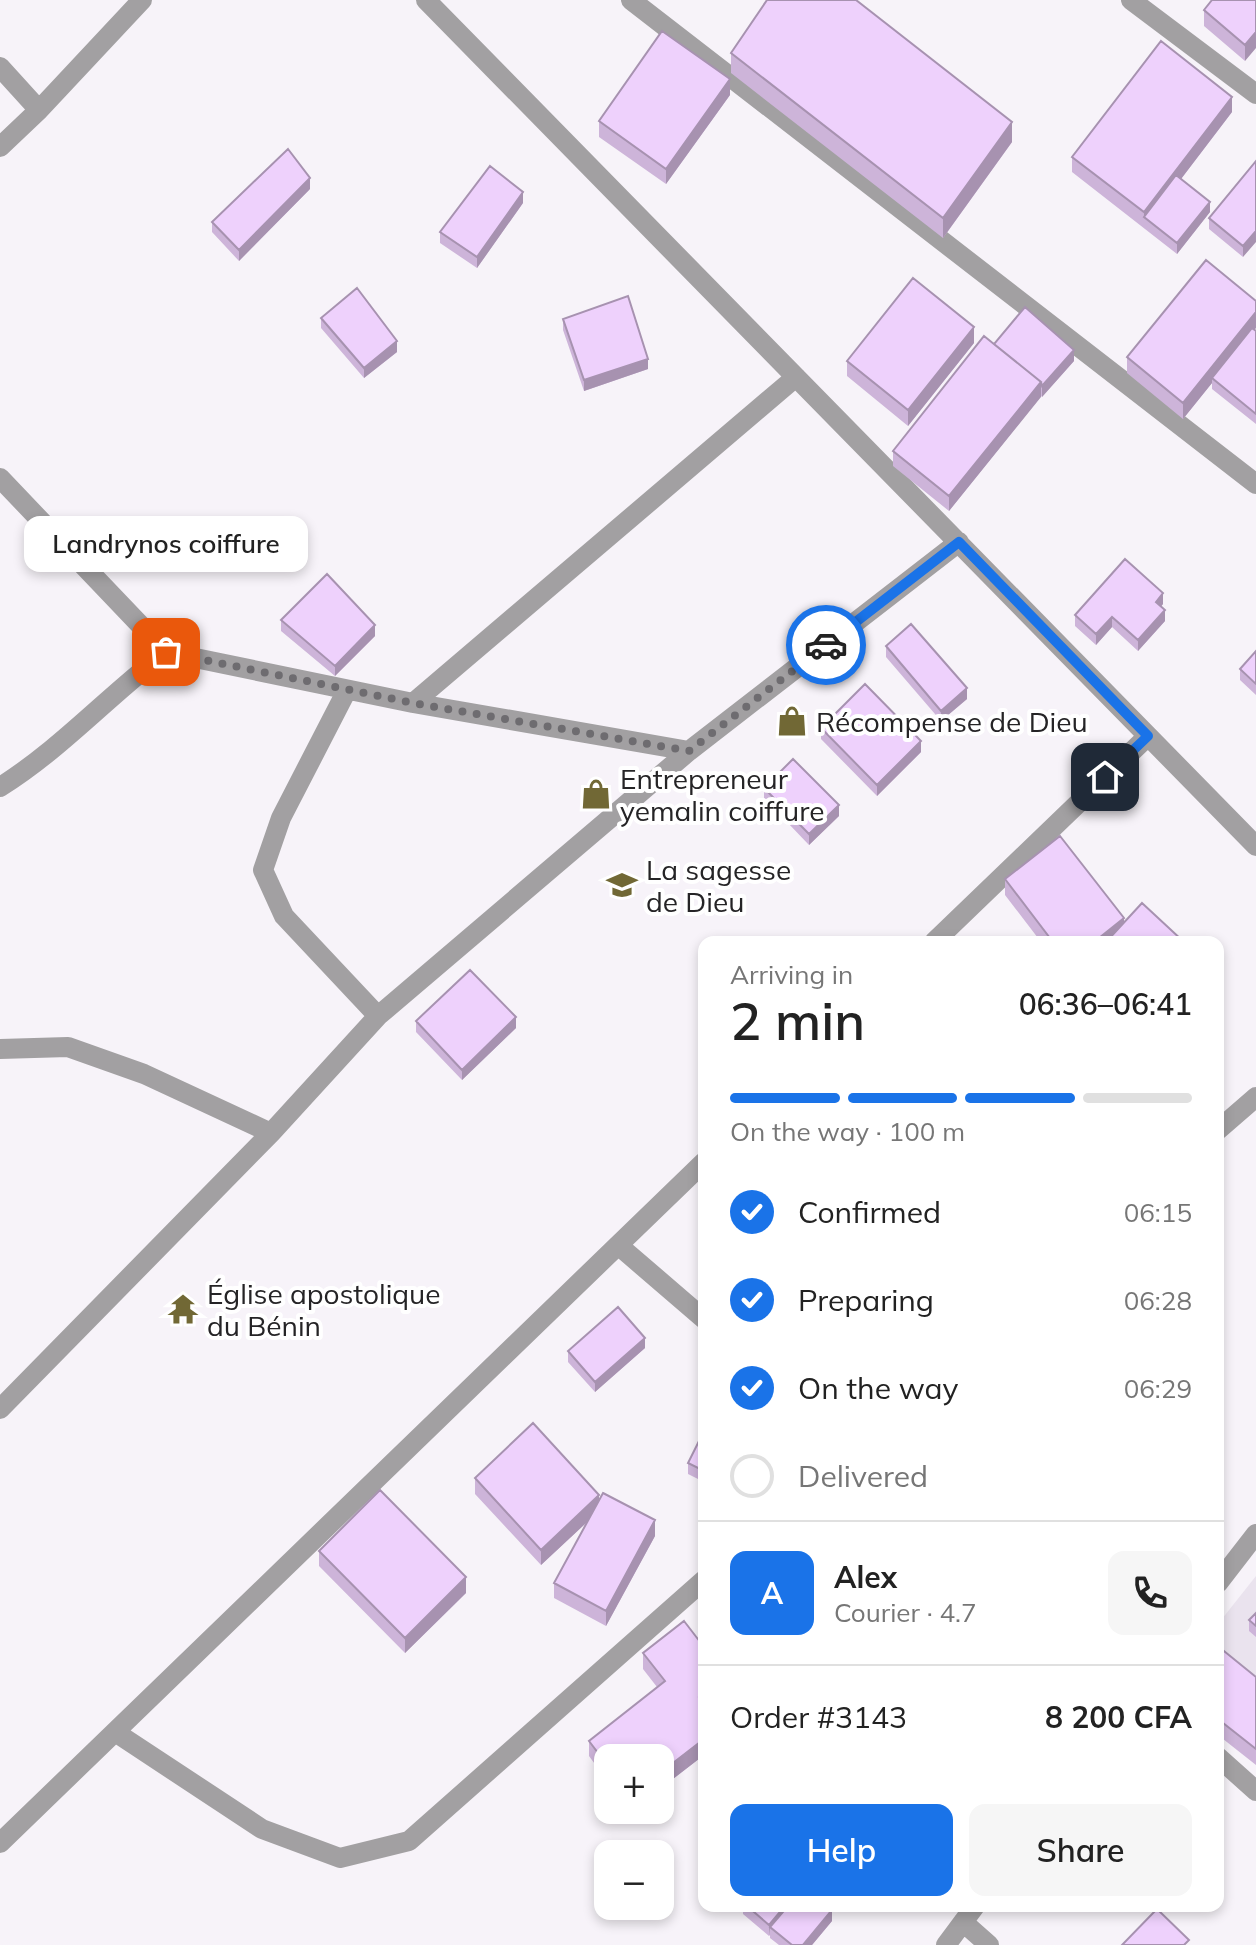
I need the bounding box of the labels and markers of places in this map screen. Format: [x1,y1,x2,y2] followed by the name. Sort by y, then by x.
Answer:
[24,516,308,572] callout: Landrynos coiffure
[132,618,200,686] pin
[775,704,809,738] shop icon: Récompense de Dieu
[816,704,1088,739] place label: Récompense de Dieu
[1071,743,1139,811] pin
[620,761,824,828] place label: Entrepreneur yemalin coiffure
[579,777,613,811] shop icon: Entrepreneur yemalin coiffure
[646,852,791,919] place label: La sagesse de Dieu
[605,868,639,902] school or university icon: La sagesse de Dieu
[207,1276,441,1343] place label: Église apostolique du Bénin
[166,1292,200,1326] temple icon: Église apostolique du Bénin

